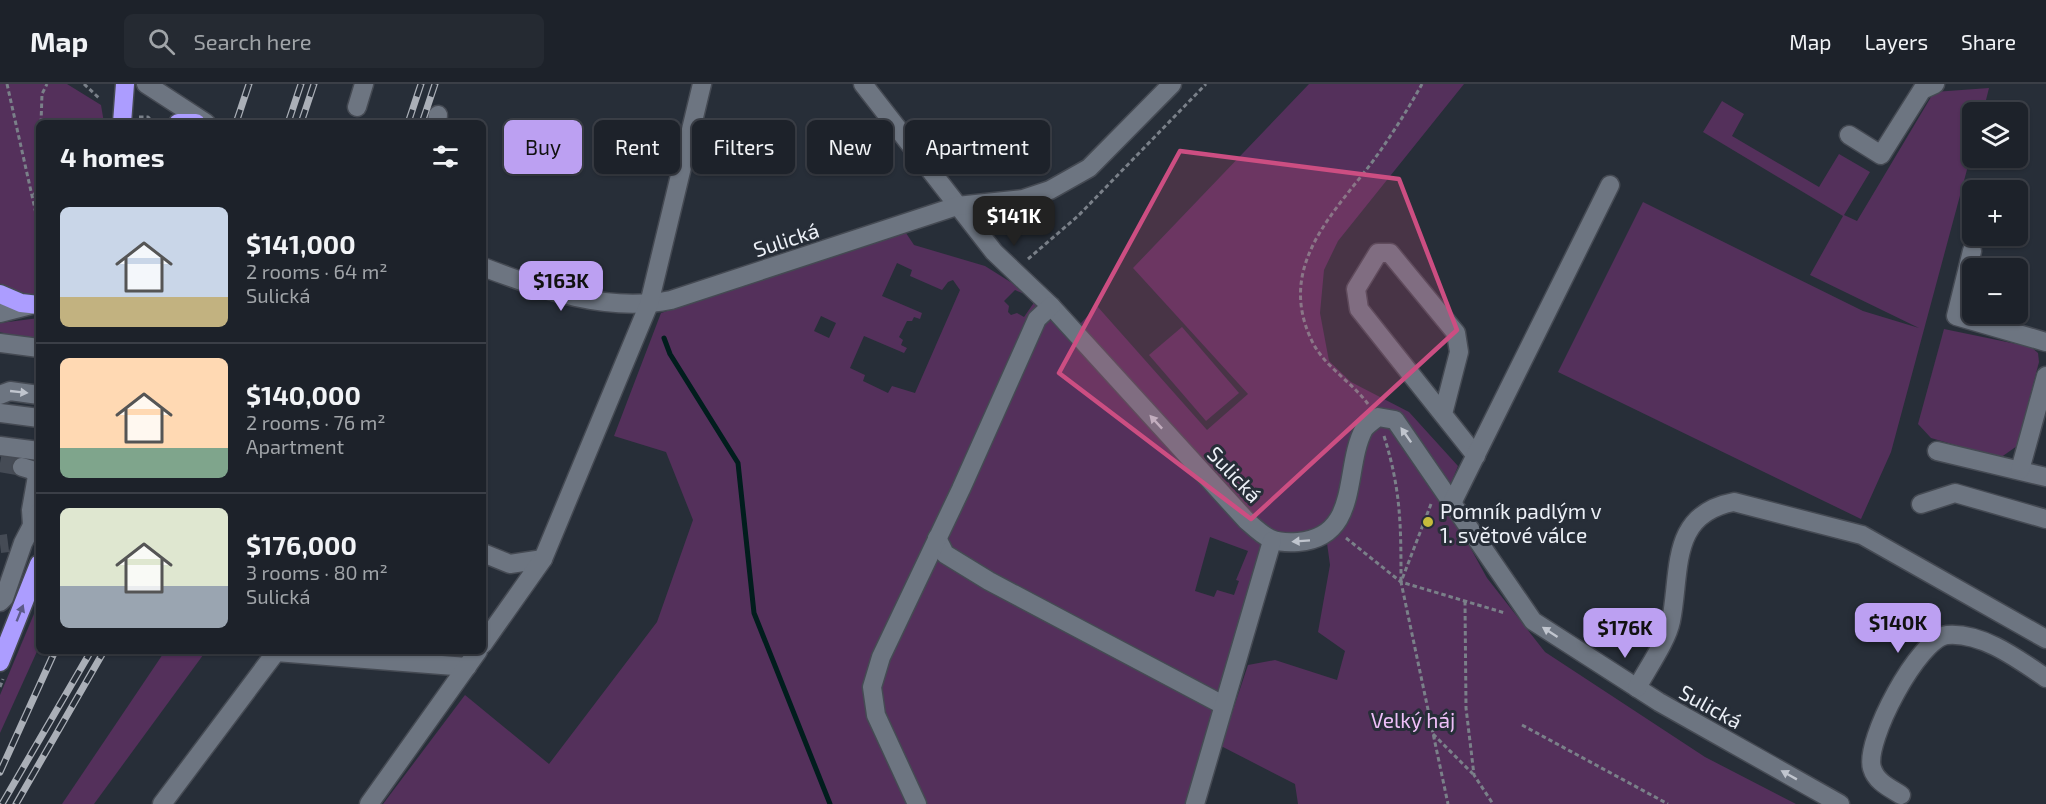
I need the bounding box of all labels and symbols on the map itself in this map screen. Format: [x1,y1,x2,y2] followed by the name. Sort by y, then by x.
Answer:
[972,196,1056,247] pin: $141K
[750,217,822,261] street label: Sulická
[519,261,603,312] pin: $163K
[10,388,29,397] one-way arrow
[1150,415,1163,430] one-way arrow
[1400,428,1412,444] one-way arrow
[1203,441,1267,507] street label: Sulická
[1440,498,1602,547] place label: Pomník padlým v 1. světové válce
[1421,515,1435,529] marker: Pomník padlým v 1. světové válce
[1291,537,1310,546] one-way arrow
[1856,603,1940,654] pin: $140K
[15,604,25,622] one-way arrow
[1583,608,1667,659] pin: $176K
[1542,626,1558,638] one-way arrow
[1675,679,1747,733] street label: Sulická
[1371,707,1455,733] park label: Velký háj
[1781,770,1797,781] one-way arrow

